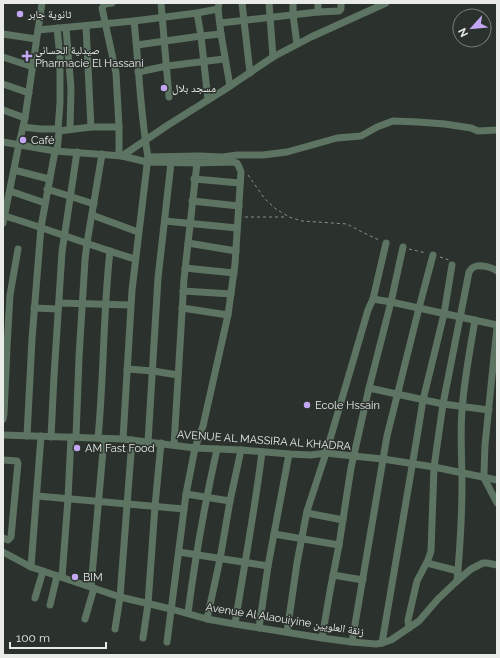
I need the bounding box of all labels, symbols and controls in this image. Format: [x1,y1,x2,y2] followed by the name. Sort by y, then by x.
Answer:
[27,8,72,21] place label: ثانوية جابر
[452,8,492,48] north arrow
[15,9,25,19] marker: ثانوية جابر
[456,26,471,39] text: N
[35,44,144,70] place label: صيدلية الحساني Pharmacie El Hassani
[22,51,32,61] marker: صيدلية الحساني Pharmacie El Hassani
[172,82,216,95] place label: مسجد بلال
[159,83,169,93] marker: مسجد بلال
[31,134,55,147] place label: Café
[18,135,28,145] marker: Café
[315,399,380,412] place label: Ecole Hssain
[302,400,312,410] marker: Ecole Hssain
[177,428,352,453] street label: AVENUE AL MASSIRA AL KHADRA
[85,442,155,455] place label: AM Fast Food
[72,443,82,453] marker: AM Fast Food
[83,571,103,584] place label: BIM
[70,572,80,582] marker: BIM
[205,601,365,638] street label: Avenue Al Alaouiyine زنقة العلويين
[10,624,106,650] scale bar
[16,631,50,645] text: 100 m

